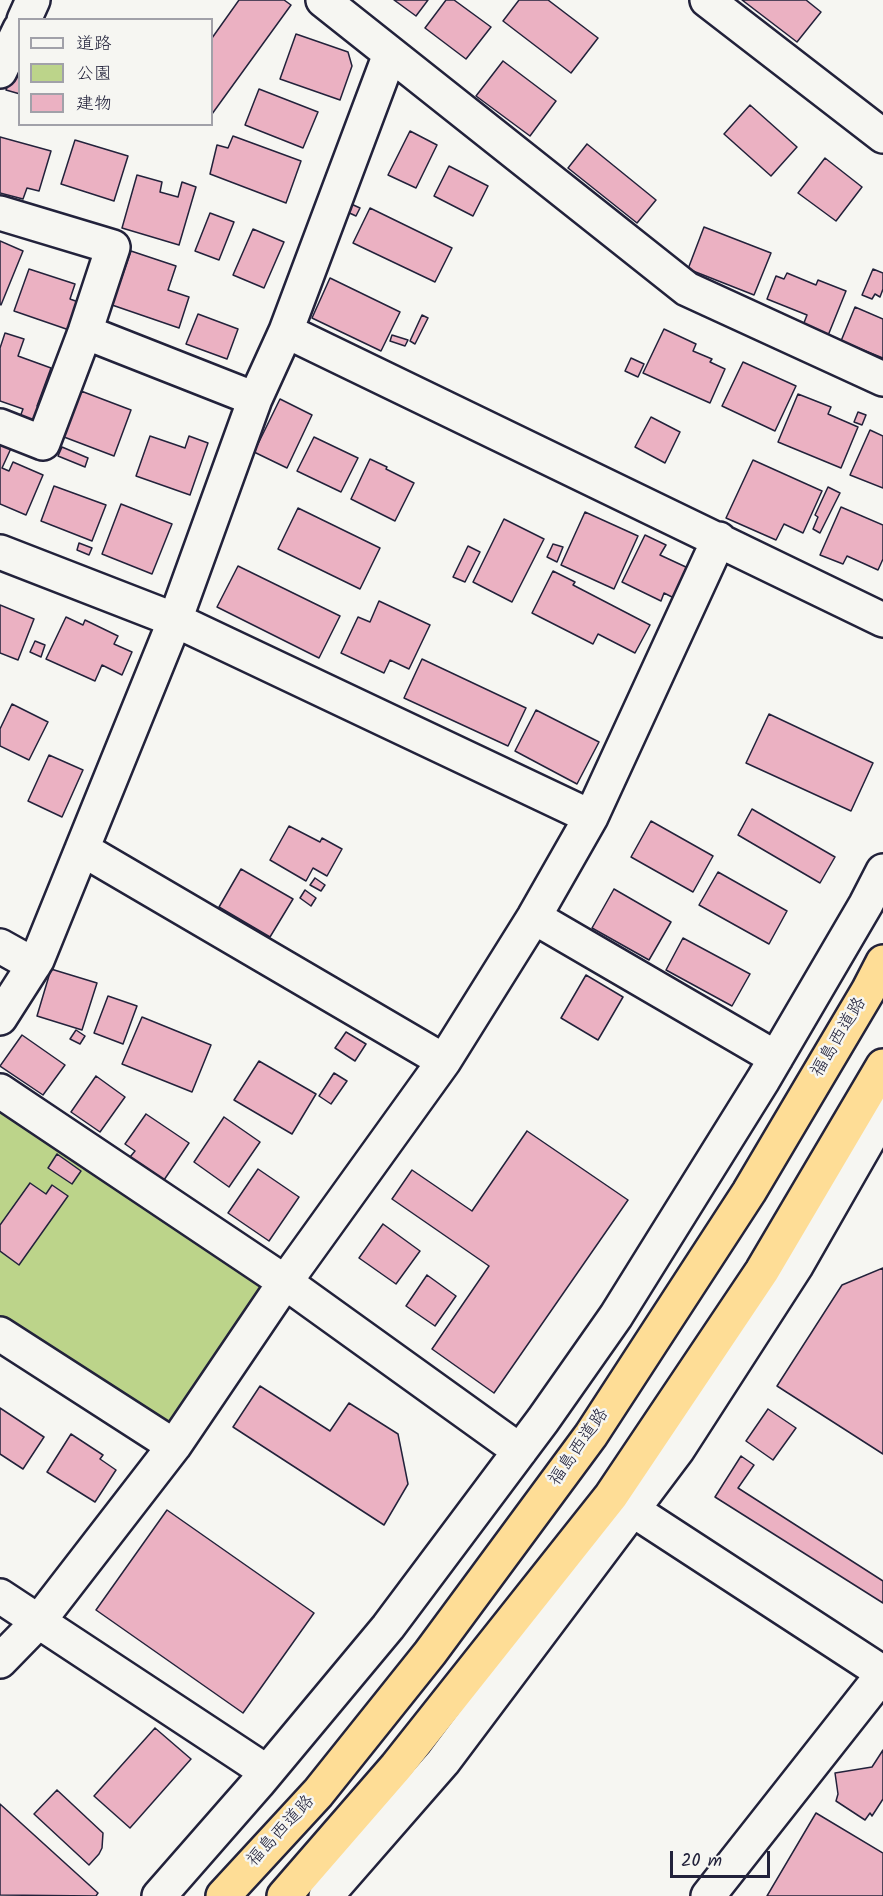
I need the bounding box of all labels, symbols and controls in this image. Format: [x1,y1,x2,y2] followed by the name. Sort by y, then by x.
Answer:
[18,18,213,126] legend
[76,30,112,59] text: 道路
[76,60,112,89] text: 公園
[76,90,112,119] text: 建物
[808,994,872,1082] street label: 福島西道路
[545,1405,615,1491] street label: 福島西道路
[243,1792,321,1872] street label: 福島西道路
[673,1839,774,1877] scale bar
[681,1847,722,1876] text: 20 m

